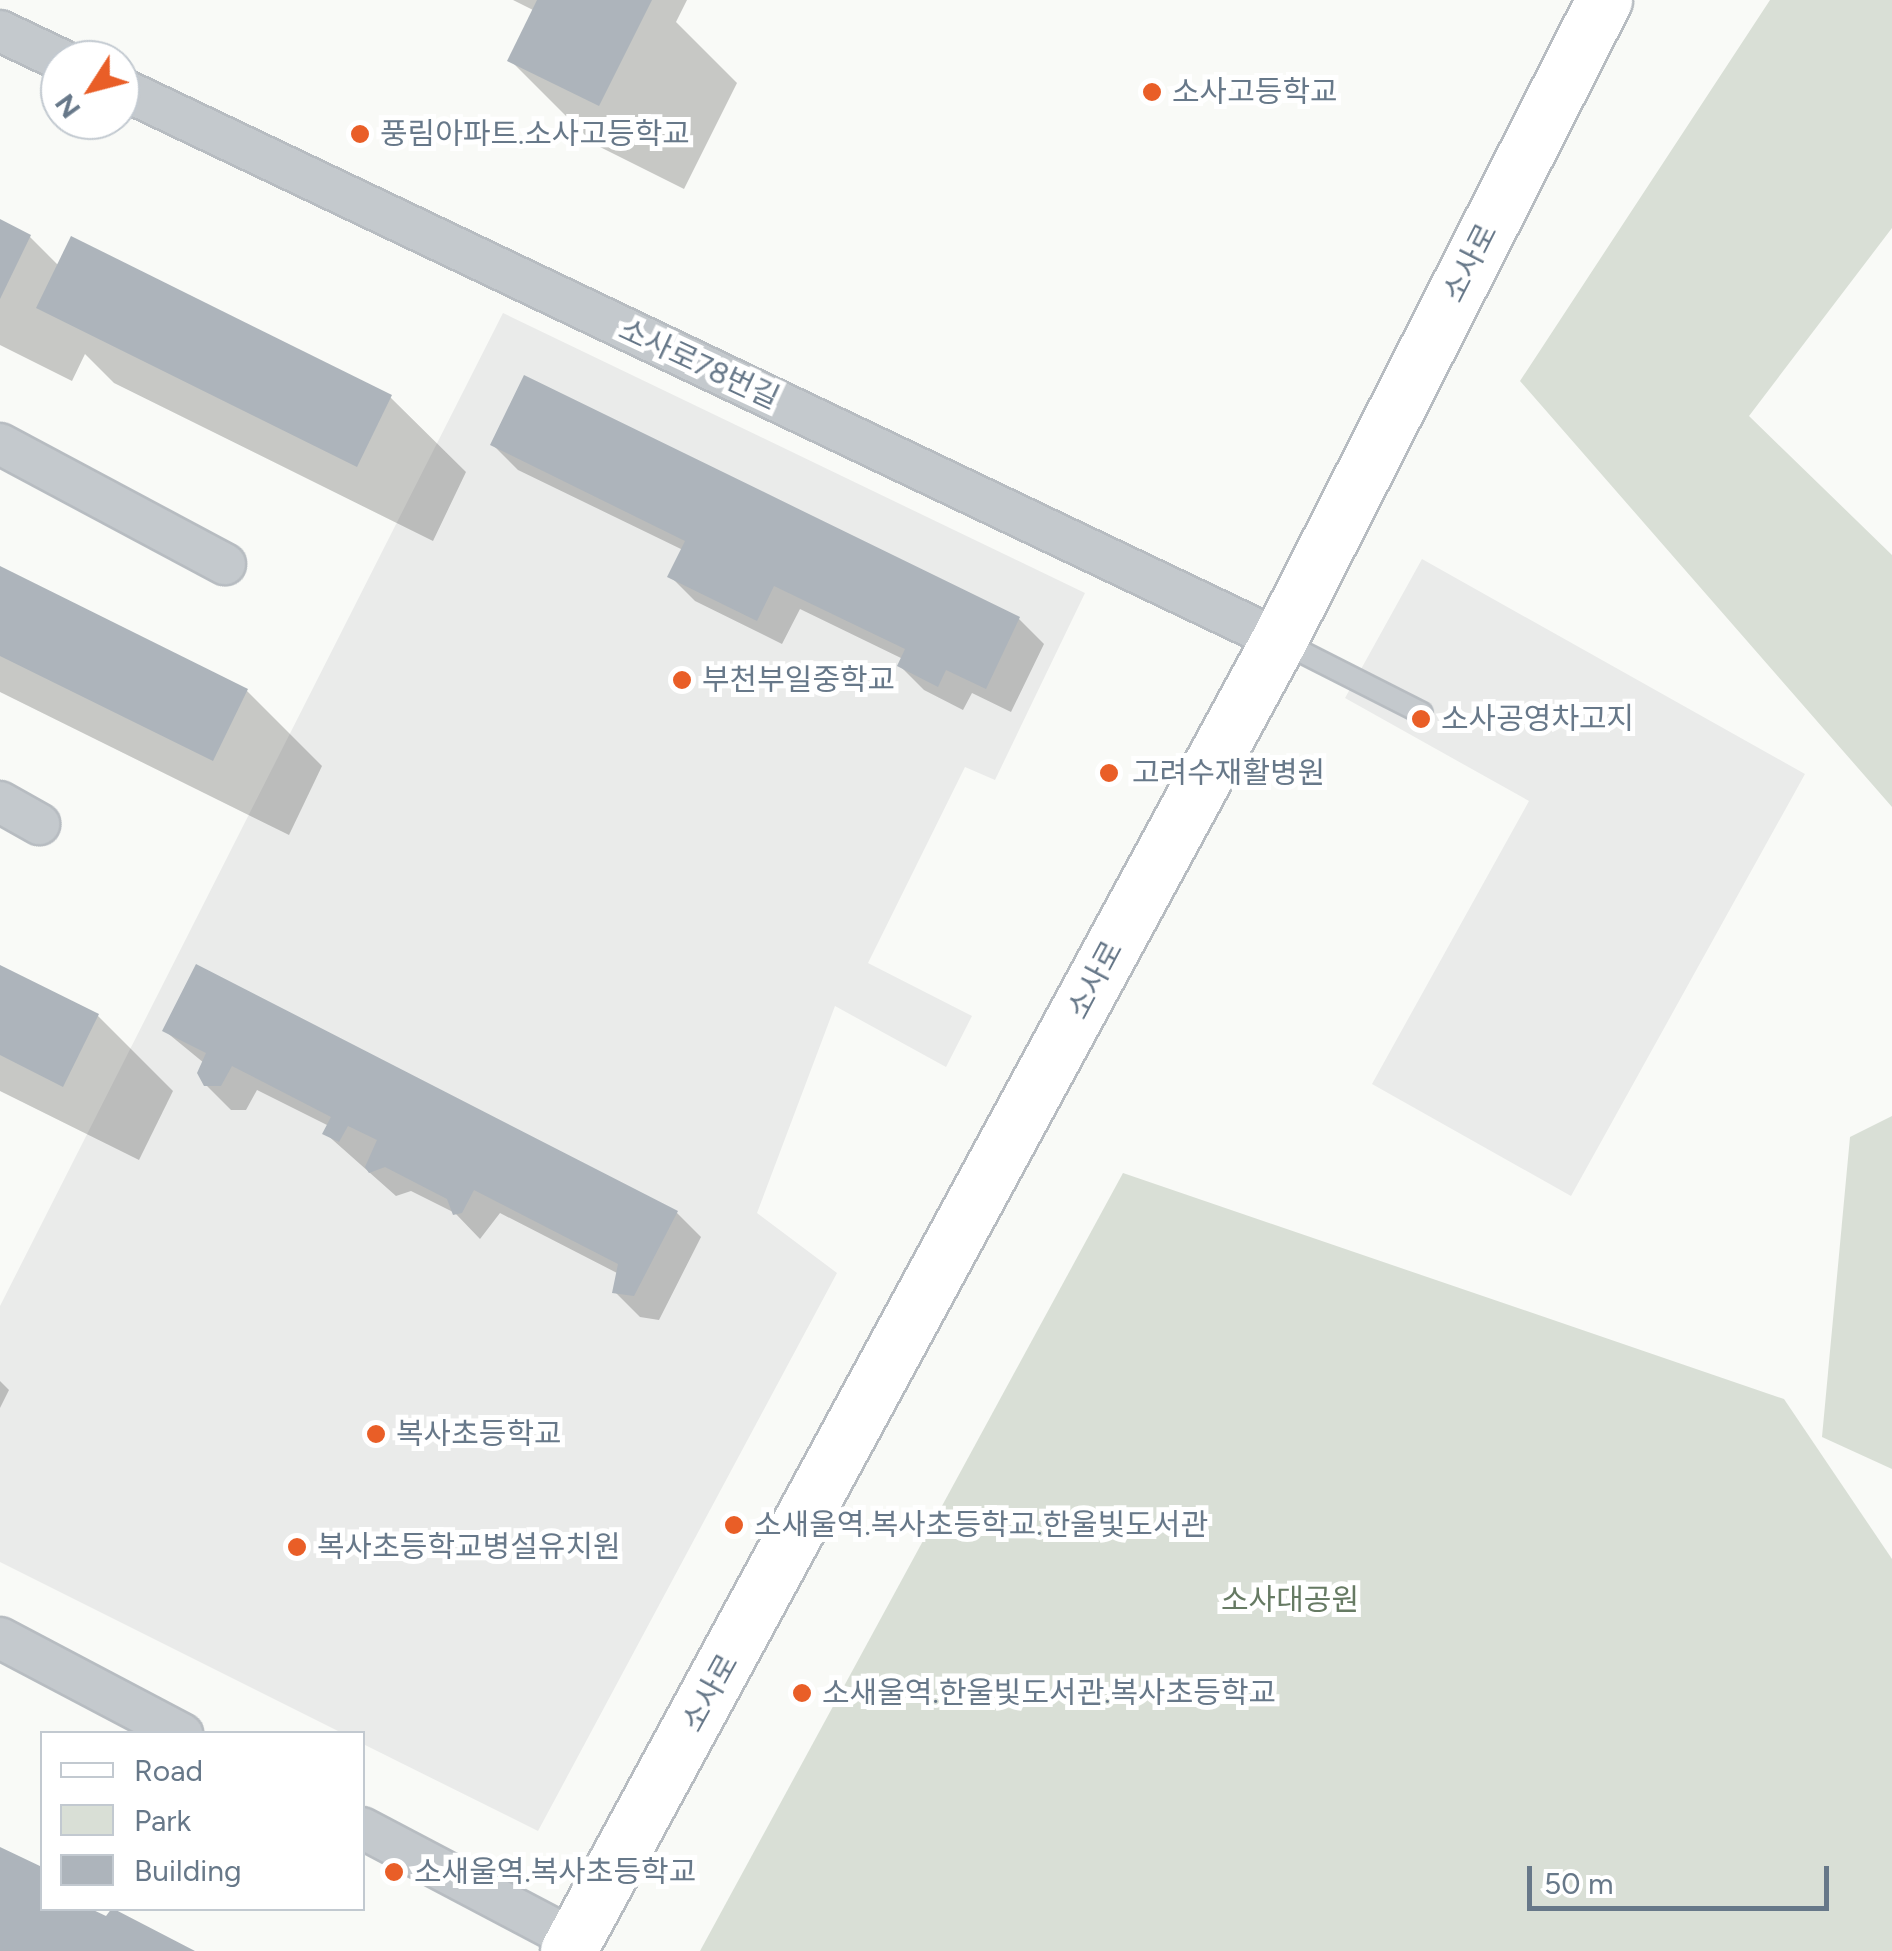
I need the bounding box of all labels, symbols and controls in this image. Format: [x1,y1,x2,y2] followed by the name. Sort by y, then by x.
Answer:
[40,40,140,140] north arrow
[1172,74,1338,110] place label: 소사고등학교
[1141,81,1163,103] marker: 소사고등학교
[47,88,87,125] text: N
[380,116,690,152] place label: 풍림아파트.소사고등학교
[349,123,371,145] marker: 풍림아파트.소사고등학교
[1435,218,1505,308] street label: 소사로
[613,311,785,417] street label: 소사로78번길
[702,662,895,698] place label: 부천부일중학교
[671,669,693,691] marker: 부천부일중학교
[1441,701,1634,737] place label: 소사공영차고지
[1410,708,1432,730] marker: 소사공영차고지
[1132,755,1325,791] place label: 고려수재활병원
[1096,760,1122,786] marker: 고려수재활병원
[1060,935,1130,1025] street label: 소사로
[396,1416,562,1452] place label: 복사초등학교
[365,1423,387,1445] marker: 복사초등학교
[754,1507,1208,1543] place label: 소새울역.복사초등학교.한울빛도서관
[723,1514,745,1536] marker: 소새울역.복사초등학교.한울빛도서관
[317,1529,621,1565] place label: 복사초등학교병설유치원
[286,1536,308,1558] marker: 복사초등학교병설유치원
[1221,1582,1359,1618] park label: 소사대공원
[674,1648,746,1738] street label: 소사로
[822,1675,1276,1711] place label: 소새울역.한울빛도서관.복사초등학교
[791,1682,813,1704] marker: 소새울역.한울빛도서관.복사초등학교
[40,1731,365,1911] legend
[134,1752,203,1789] text: Road
[134,1802,191,1839] text: Park
[1532,1846,1834,1908] scale bar
[134,1852,242,1889] text: Building
[414,1854,696,1890] place label: 소새울역.복사초등학교
[383,1861,405,1883] marker: 소새울역.복사초등학교
[1544,1865,1613,1902] text: 50 m

